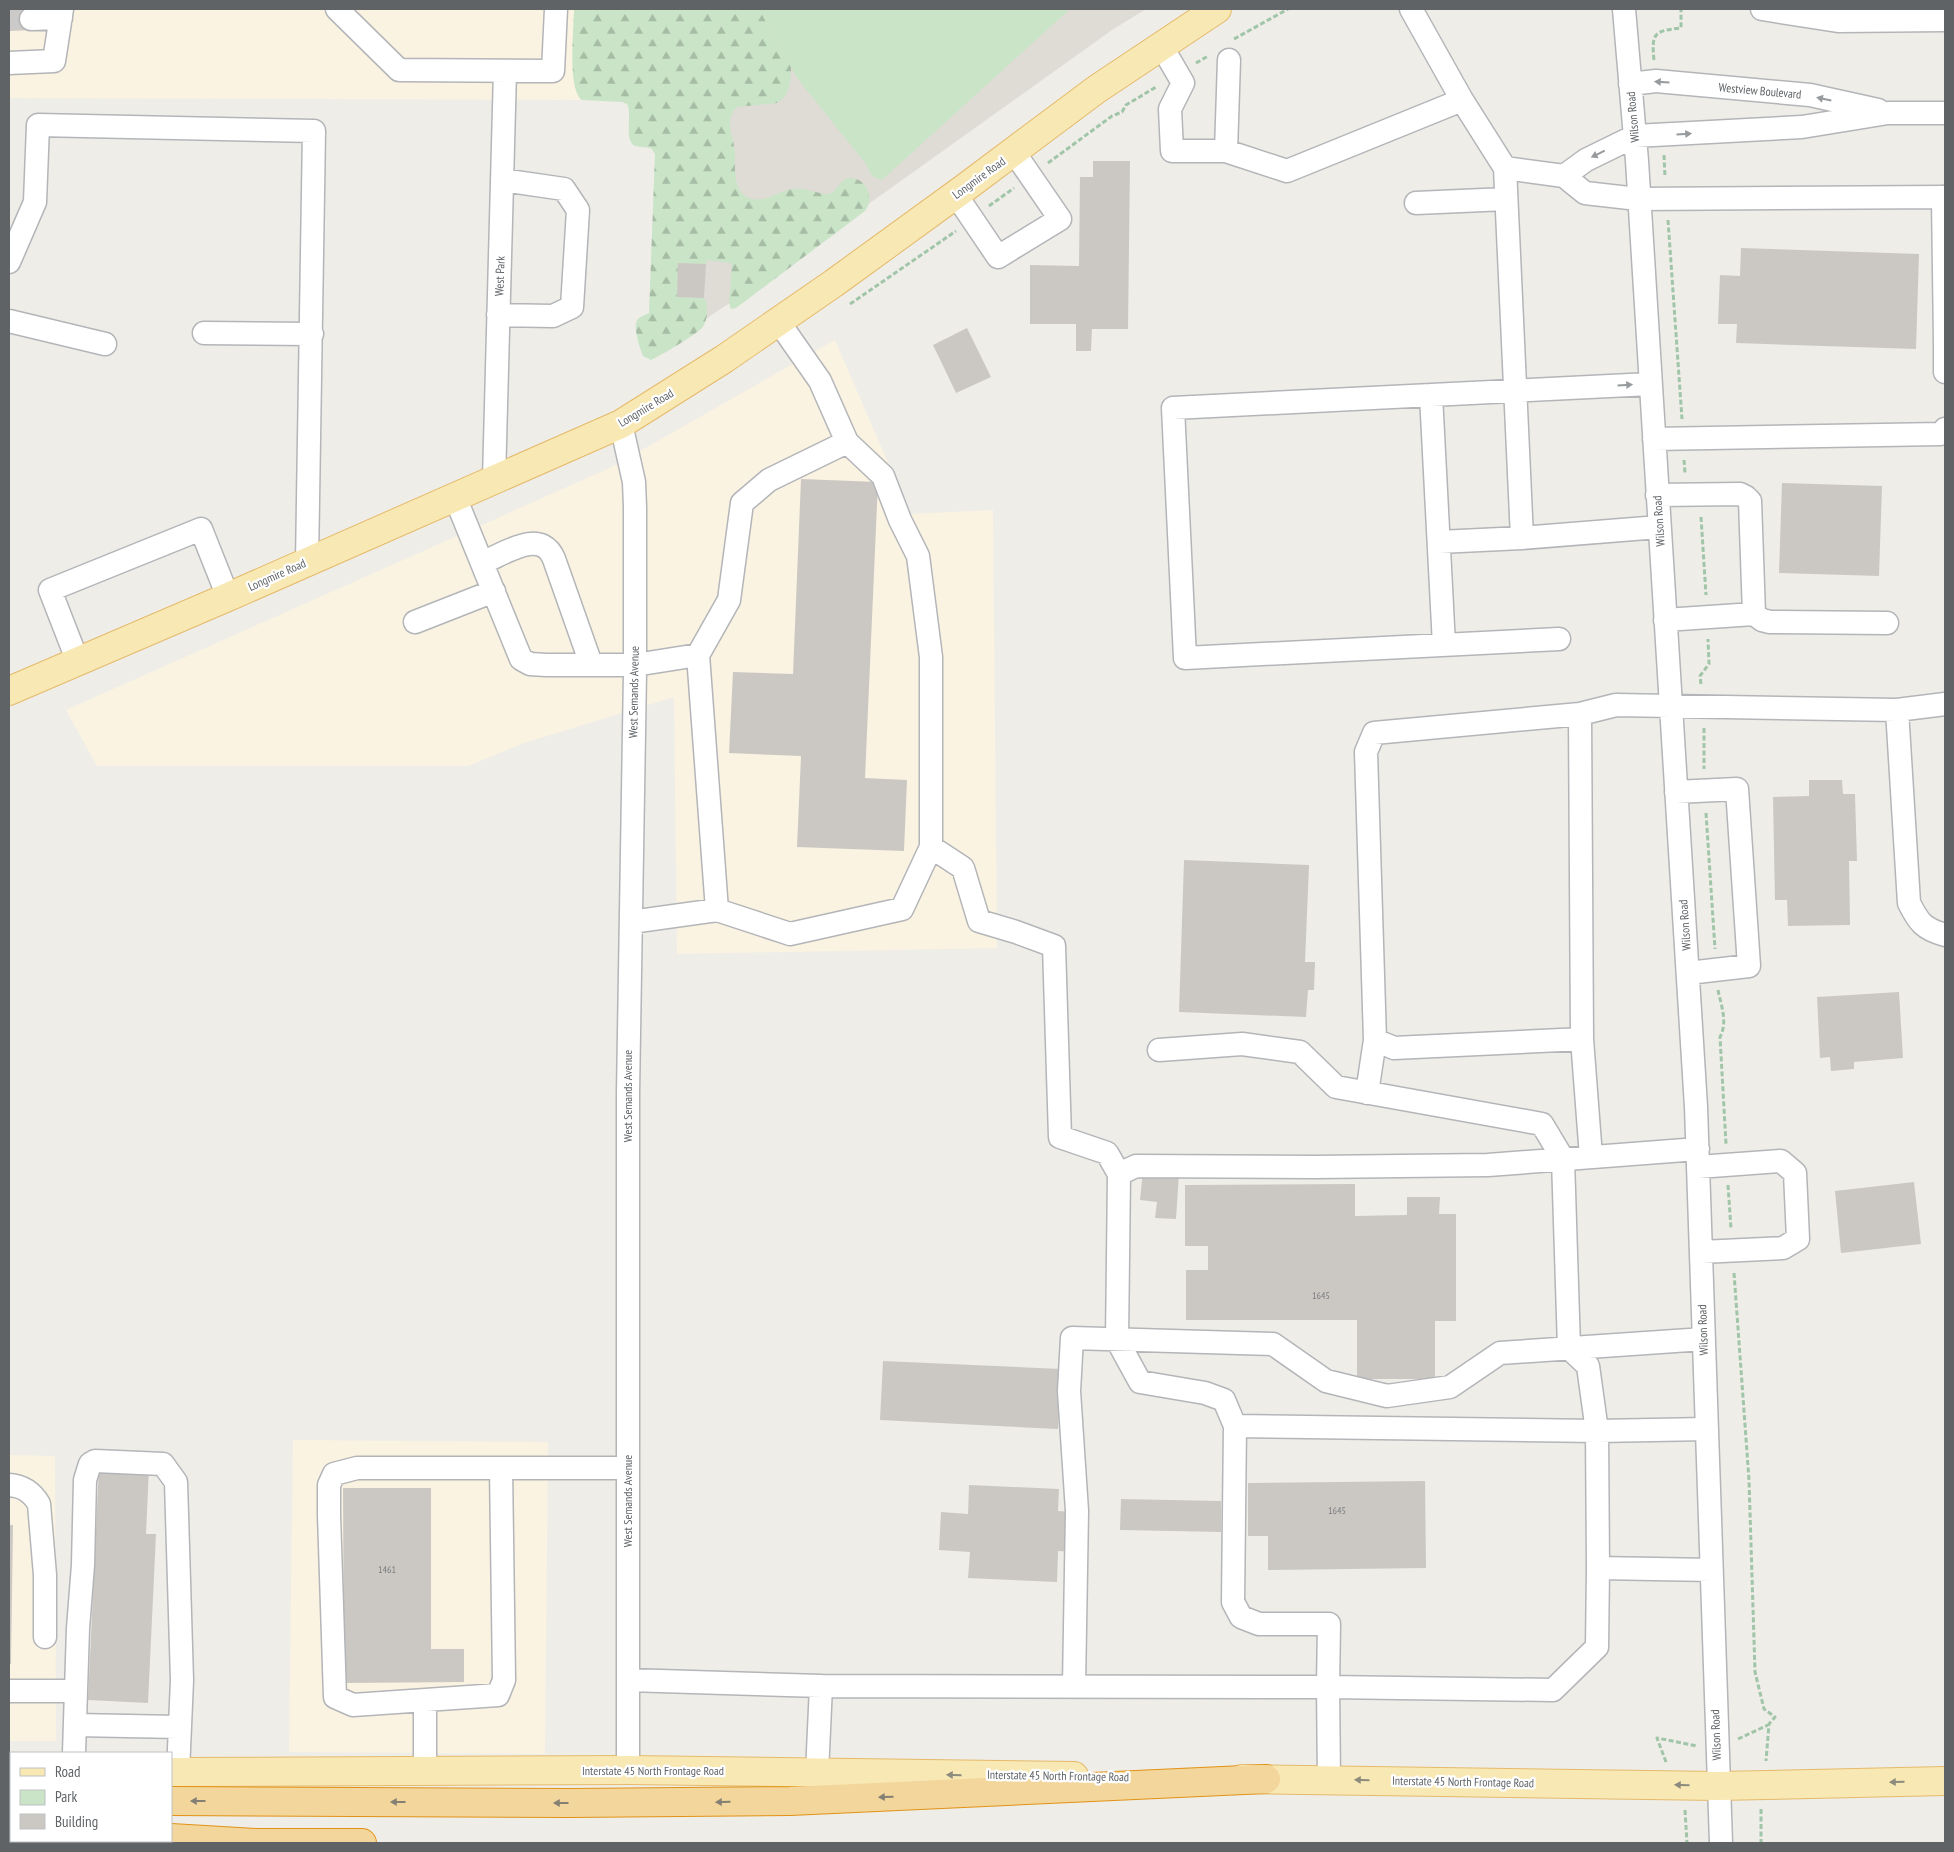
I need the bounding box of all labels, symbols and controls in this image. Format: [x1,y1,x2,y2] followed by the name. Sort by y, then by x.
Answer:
[1654,77,1670,85] one-way arrow
[1718,79,1802,102] street label: Westview Boulevard
[1623,91,1642,143] street label: Wilson Road
[1815,94,1831,102] one-way arrow
[1676,130,1692,138] one-way arrow
[1591,150,1605,158] one-way arrow
[949,153,1008,202] street label: Longmire Road
[491,255,508,296] street label: West Park
[1617,380,1633,388] one-way arrow
[615,385,676,430] street label: Longmire Road
[1649,495,1668,547] street label: Wilson Road
[246,555,308,594] street label: Longmire Road
[625,646,642,738] street label: West Semands Avenue
[1675,899,1694,951] street label: Wilson Road
[620,1050,635,1142] street label: West Semands Avenue
[1312,1289,1330,1302] house number: 1645
[1694,1304,1711,1356] street label: Wilson Road
[620,1455,635,1547] street label: West Semands Avenue
[1328,1504,1346,1517] house number: 1645
[378,1563,396,1576] house number: 1461
[1707,1709,1724,1761] street label: Wilson Road
[10,1752,172,1842] legend
[55,1762,81,1781] text: Road
[582,1763,724,1778] street label: Interstate 45 North Frontage Road
[987,1767,1129,1784] street label: Interstate 45 North Frontage Road
[946,1771,962,1779] one-way arrow
[1392,1773,1534,1790] street label: Interstate 45 North Frontage Road
[1353,1776,1369,1784] one-way arrow
[1888,1779,1904,1787] one-way arrow
[1673,1781,1689,1789] one-way arrow
[55,1787,77,1806] text: Park
[877,1793,893,1801] one-way arrow
[189,1797,205,1805] one-way arrow
[390,1798,406,1806] one-way arrow
[715,1798,731,1806] one-way arrow
[552,1799,568,1807] one-way arrow
[55,1812,98,1831] text: Building

